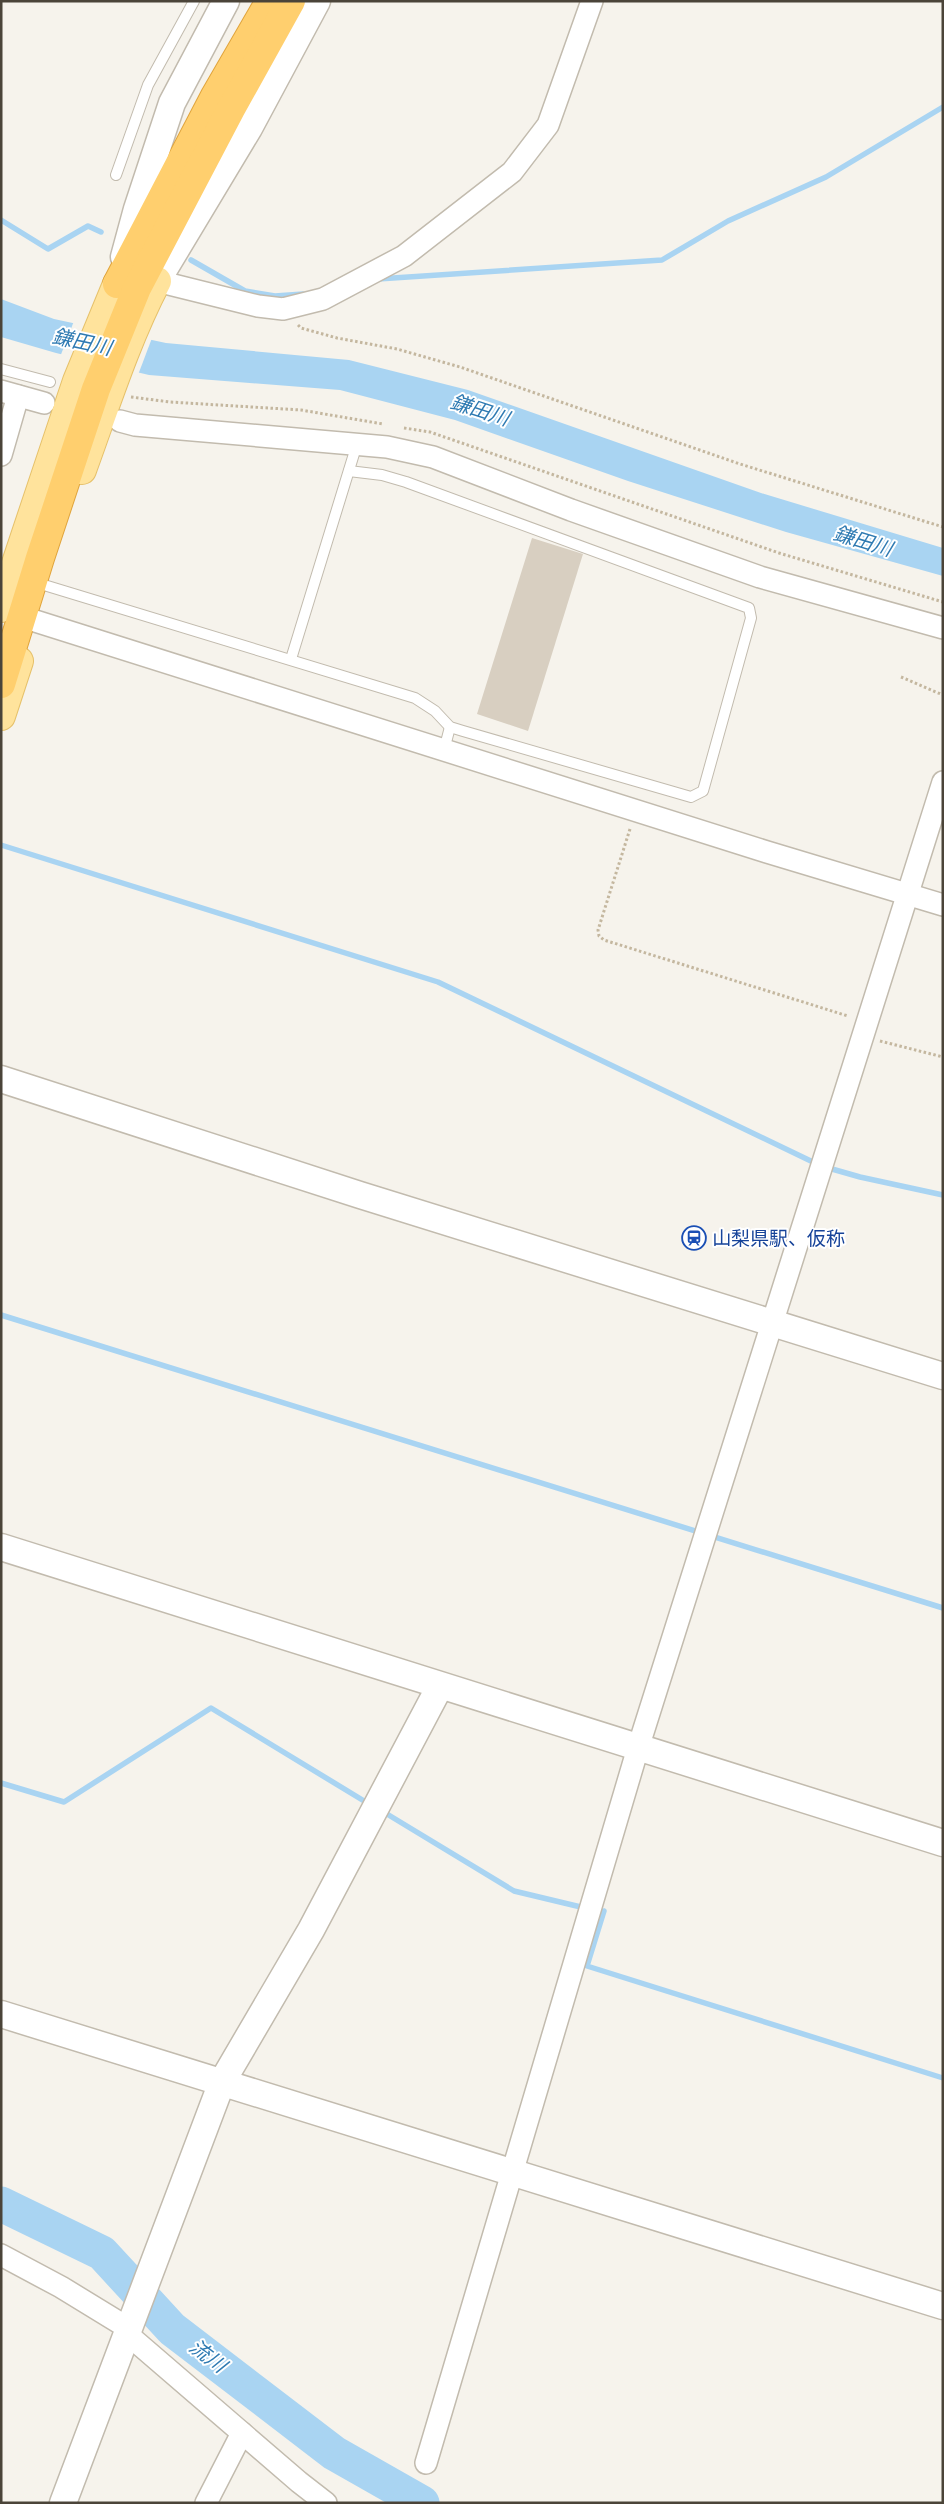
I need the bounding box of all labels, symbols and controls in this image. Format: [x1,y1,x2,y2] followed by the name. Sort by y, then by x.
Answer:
[50,323,116,361] water label: 鎌田川
[447,388,514,432] water label: 鎌田川
[831,520,897,563] water label: 鎌田川
[681,1225,707,1251] station icon: 山梨県駅、仮称
[712,1226,845,1250] place label: 山梨県駅、仮称
[184,2334,233,2380] water label: 流川

